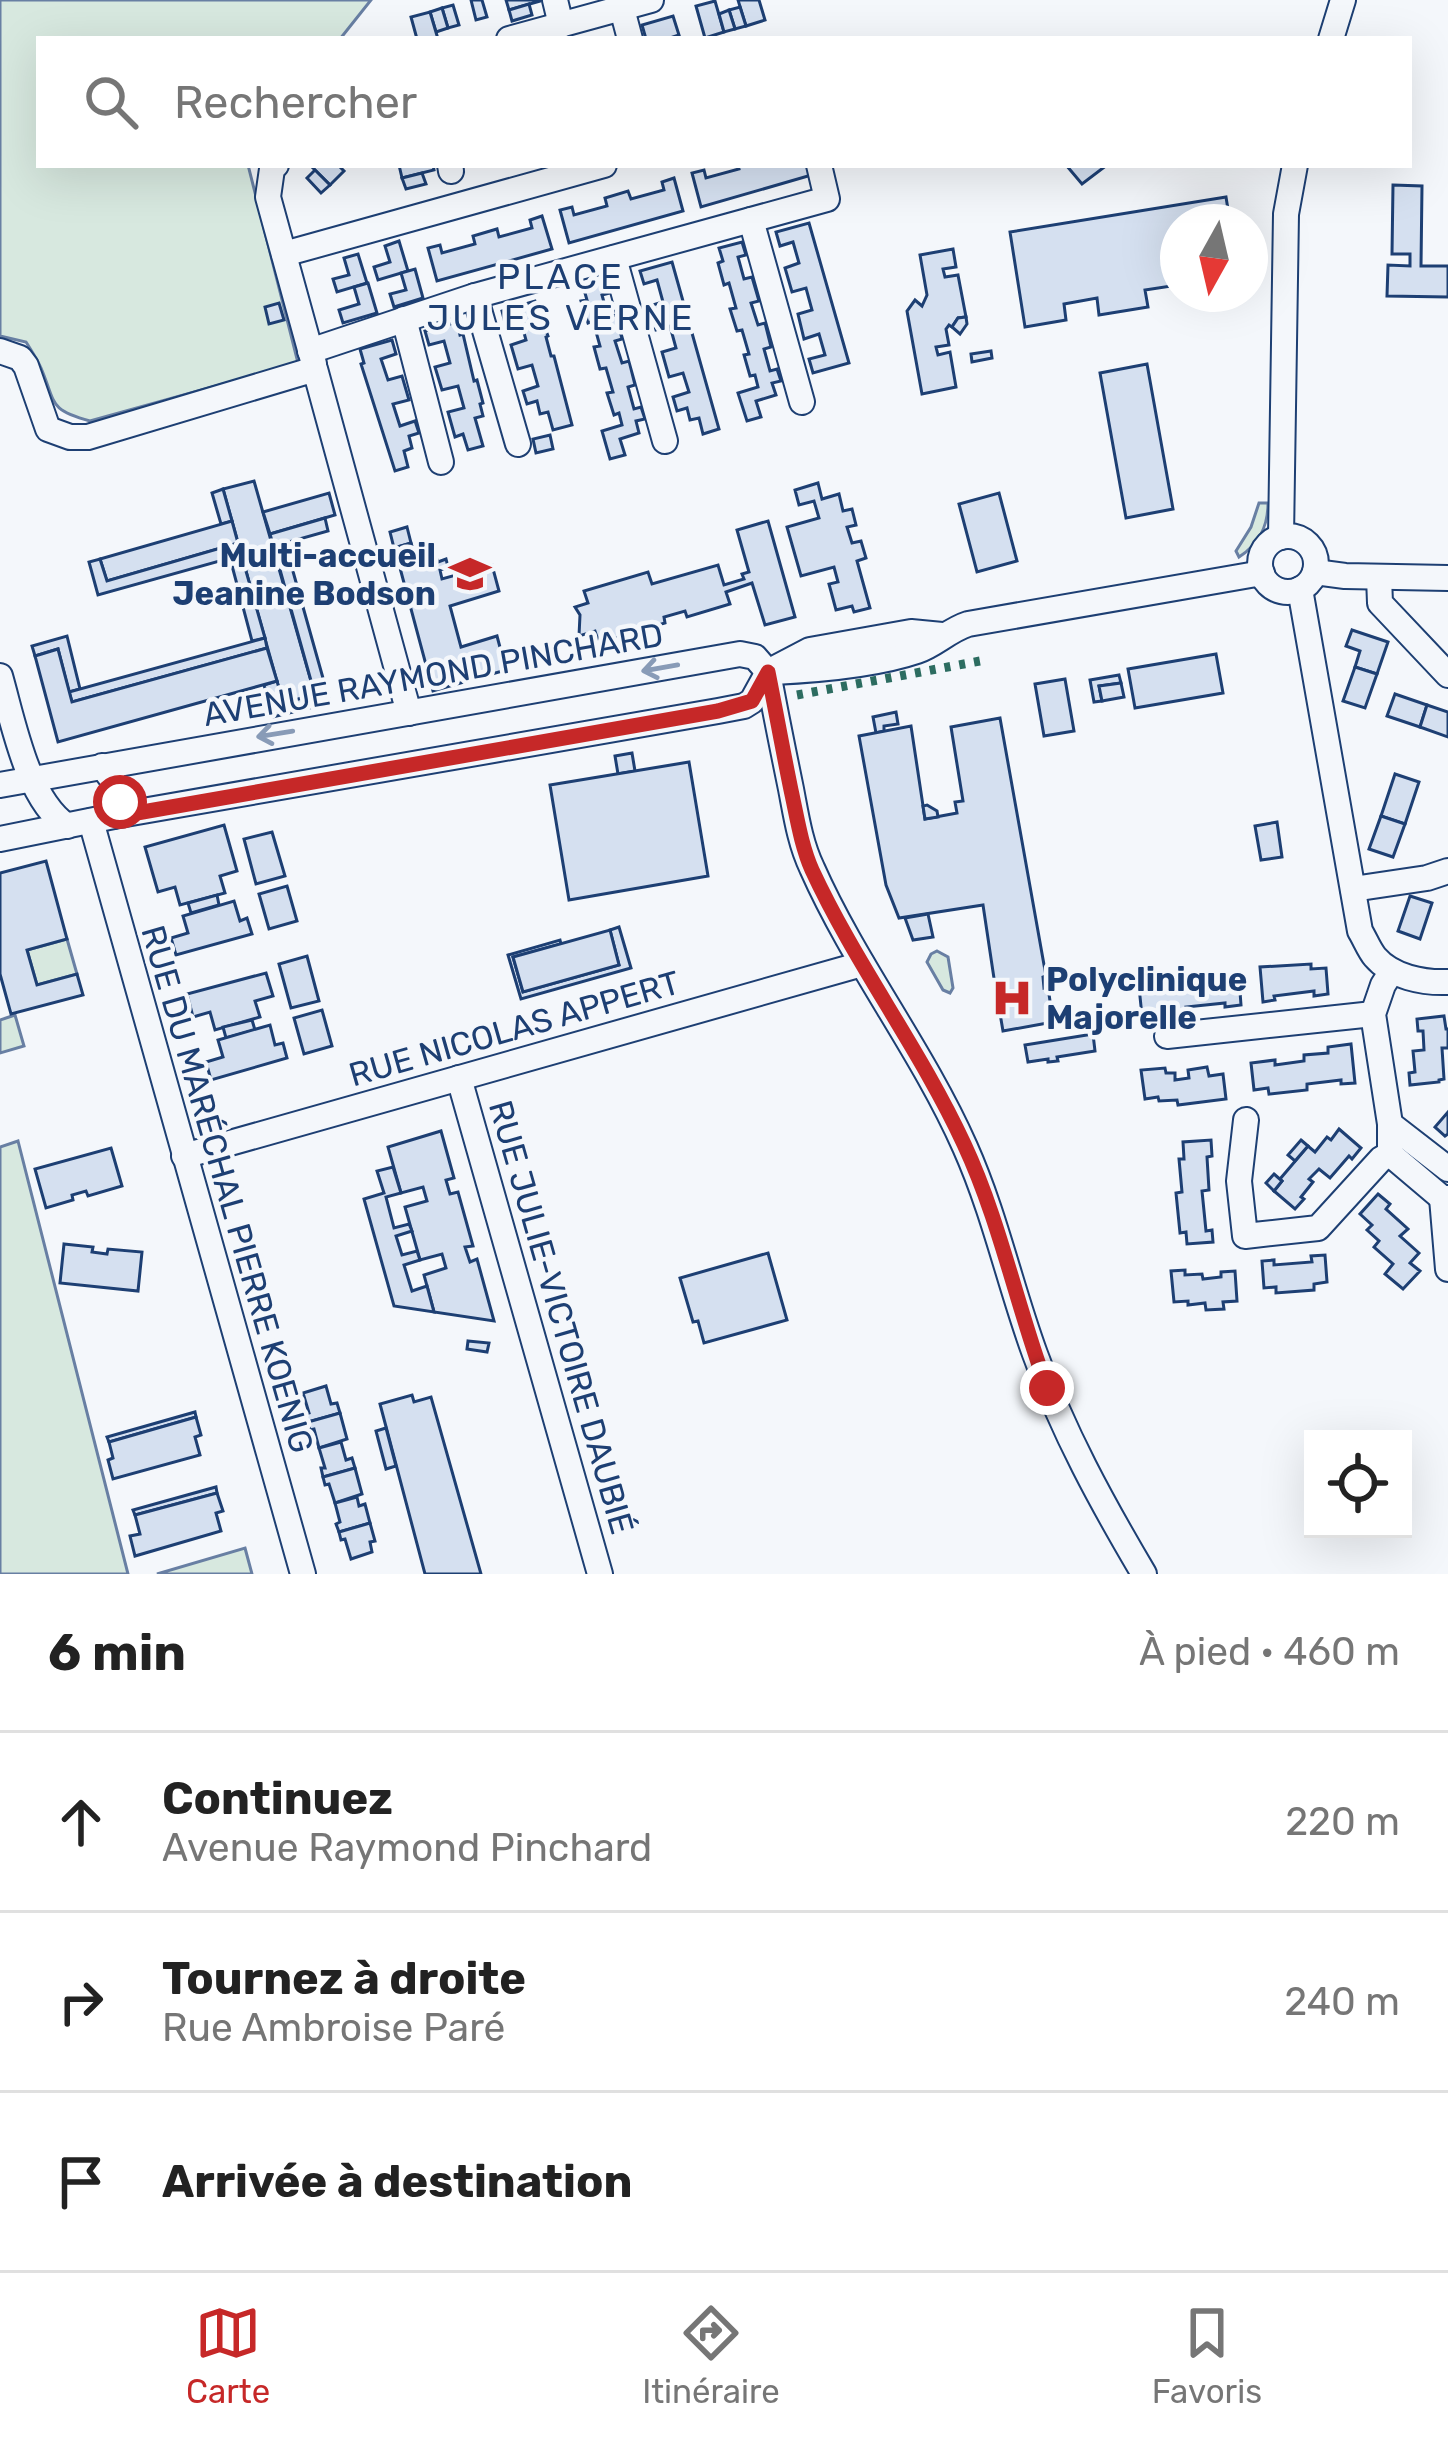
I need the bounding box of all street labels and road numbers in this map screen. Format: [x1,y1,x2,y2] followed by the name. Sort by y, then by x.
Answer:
[200,615,666,734] street label: AVENUE RAYMOND PINCHARD
[133,921,322,1457] street label: RUE DU MARÉCHAL PIERRE KOENIG
[344,963,684,1094] street label: RUE NICOLAS APPERT
[481,1096,642,1538] street label: RUE JULIE-VICTOIRE DAUBIÉ

